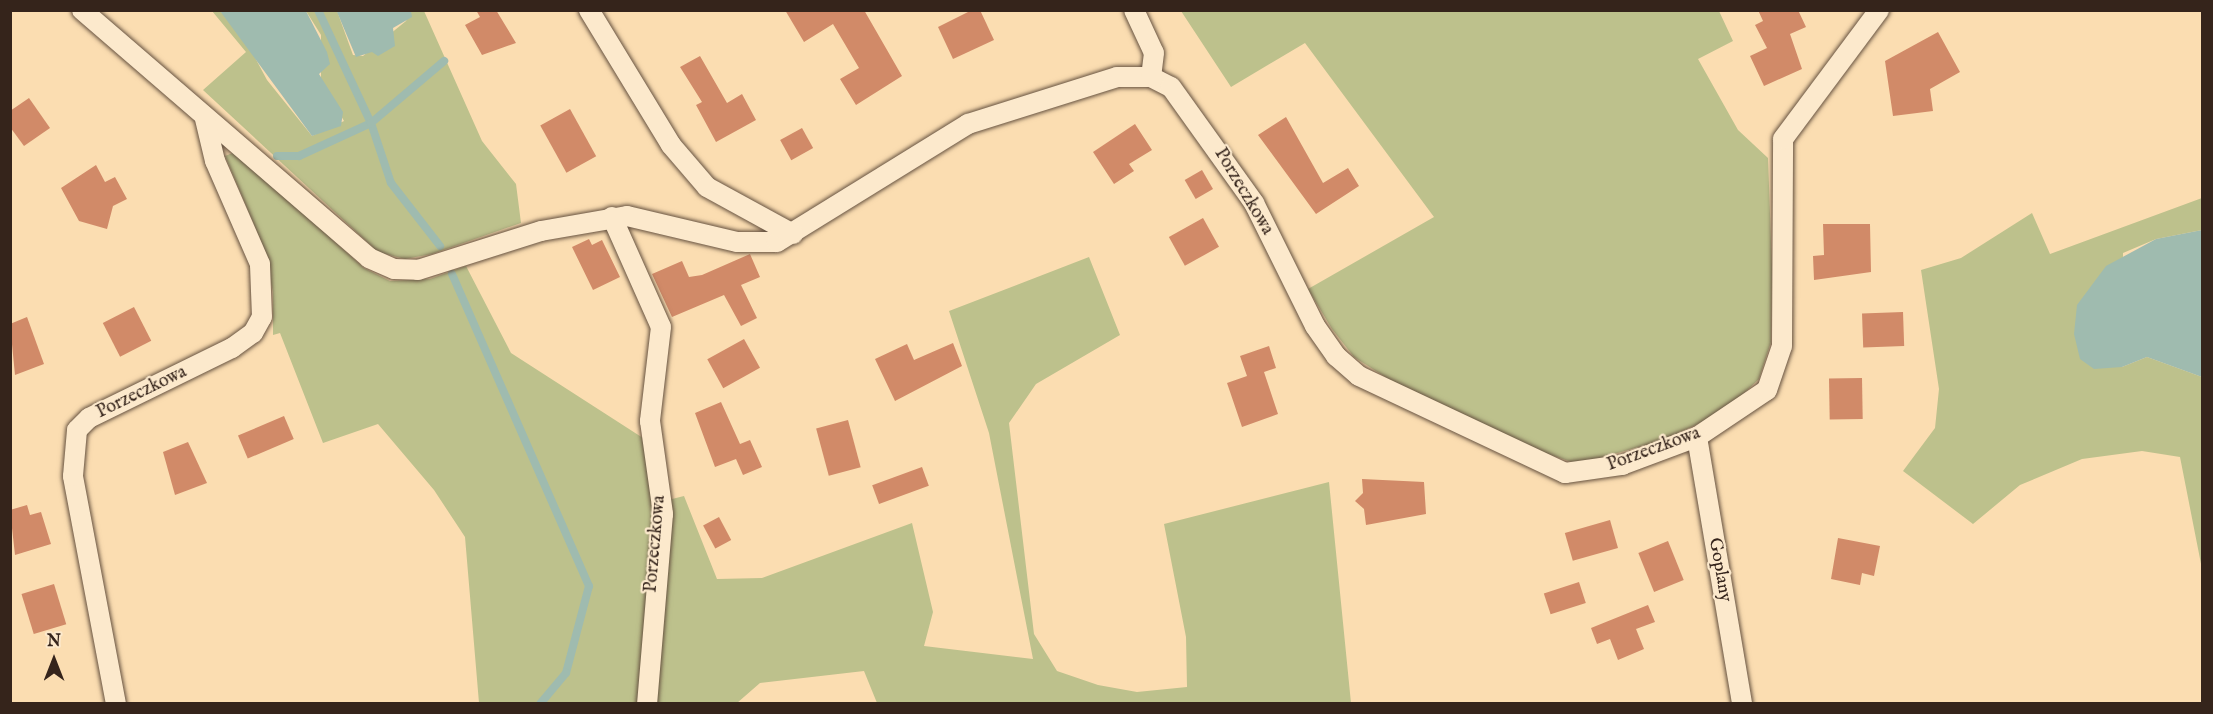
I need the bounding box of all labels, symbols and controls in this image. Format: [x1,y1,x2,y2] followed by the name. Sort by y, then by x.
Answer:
[1209,145,1277,239] street label: Porzeczkowa
[93,362,191,424] street label: Porzeczkowa
[1604,423,1704,477] street label: Porzeczkowa
[641,494,671,594] street label: Porzeczkowa
[1703,536,1735,604] street label: Goplany
[24,630,84,690] north arrow
[47,632,61,652] text: N

